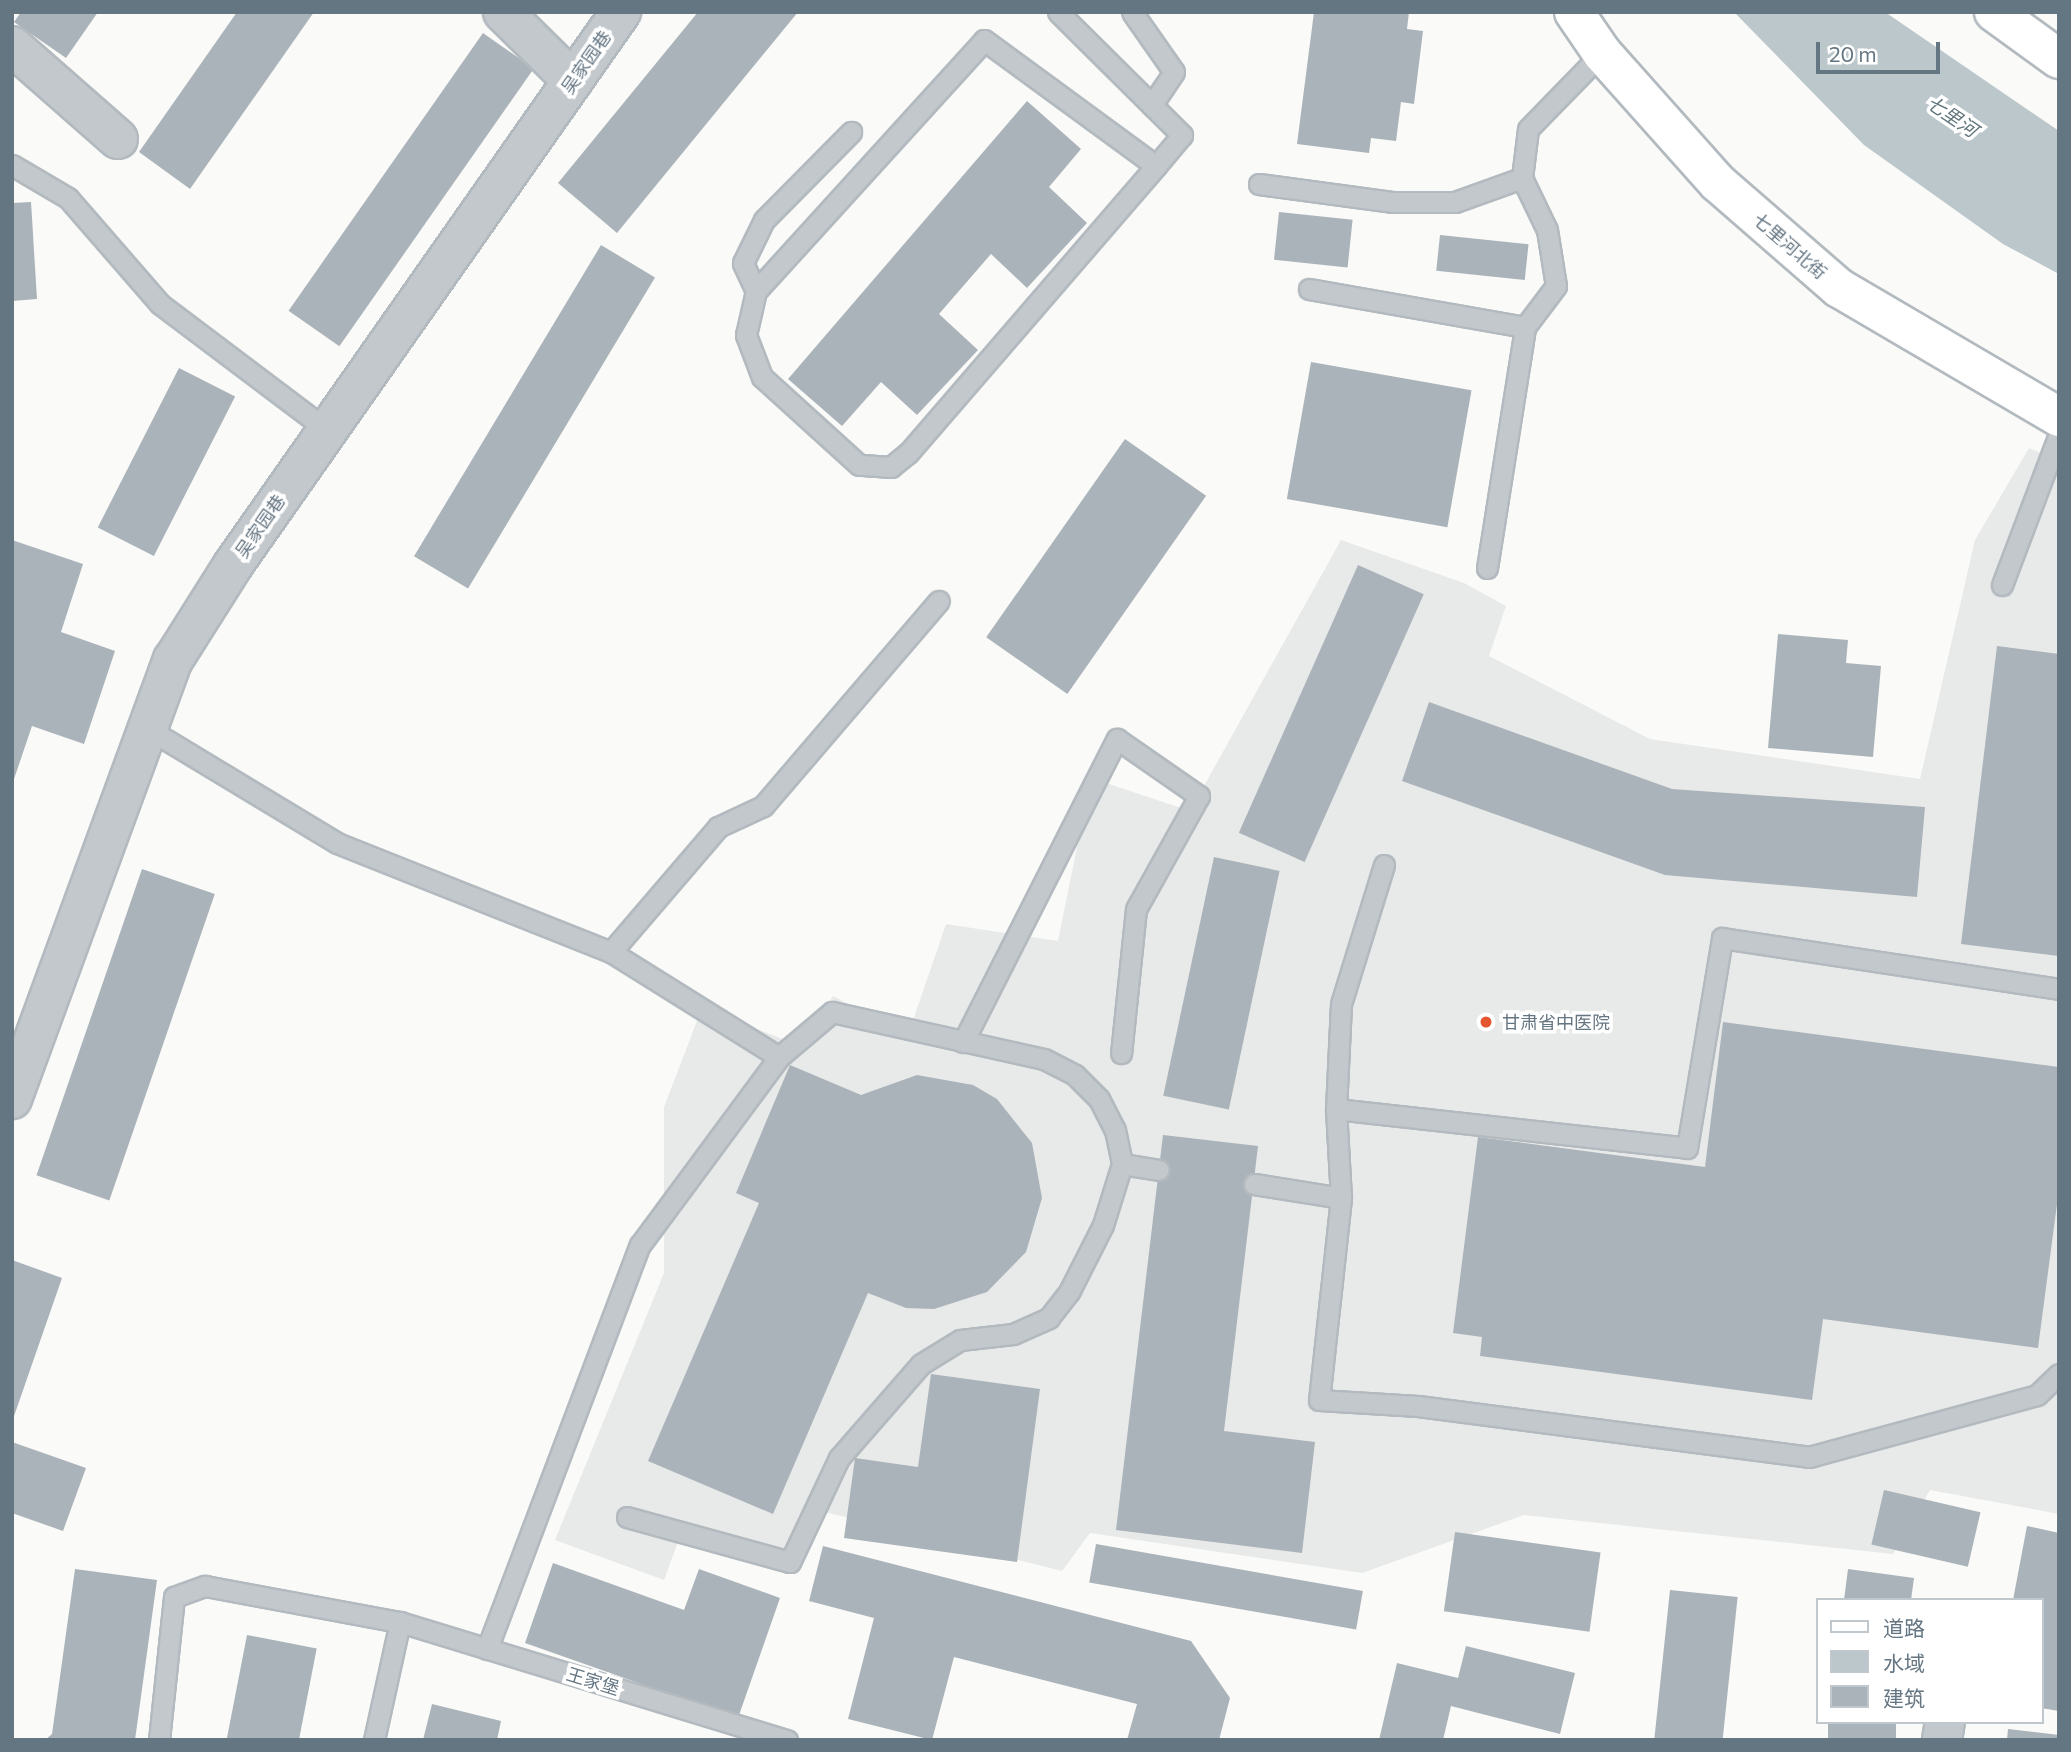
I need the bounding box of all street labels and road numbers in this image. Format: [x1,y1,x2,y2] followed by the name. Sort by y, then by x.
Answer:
[557,26,615,98] street label: 吴家园巷
[1749,208,1831,284] street label: 七里河北街
[231,490,289,562] street label: 吴家园巷
[564,1663,622,1699] street label: 王家堡

